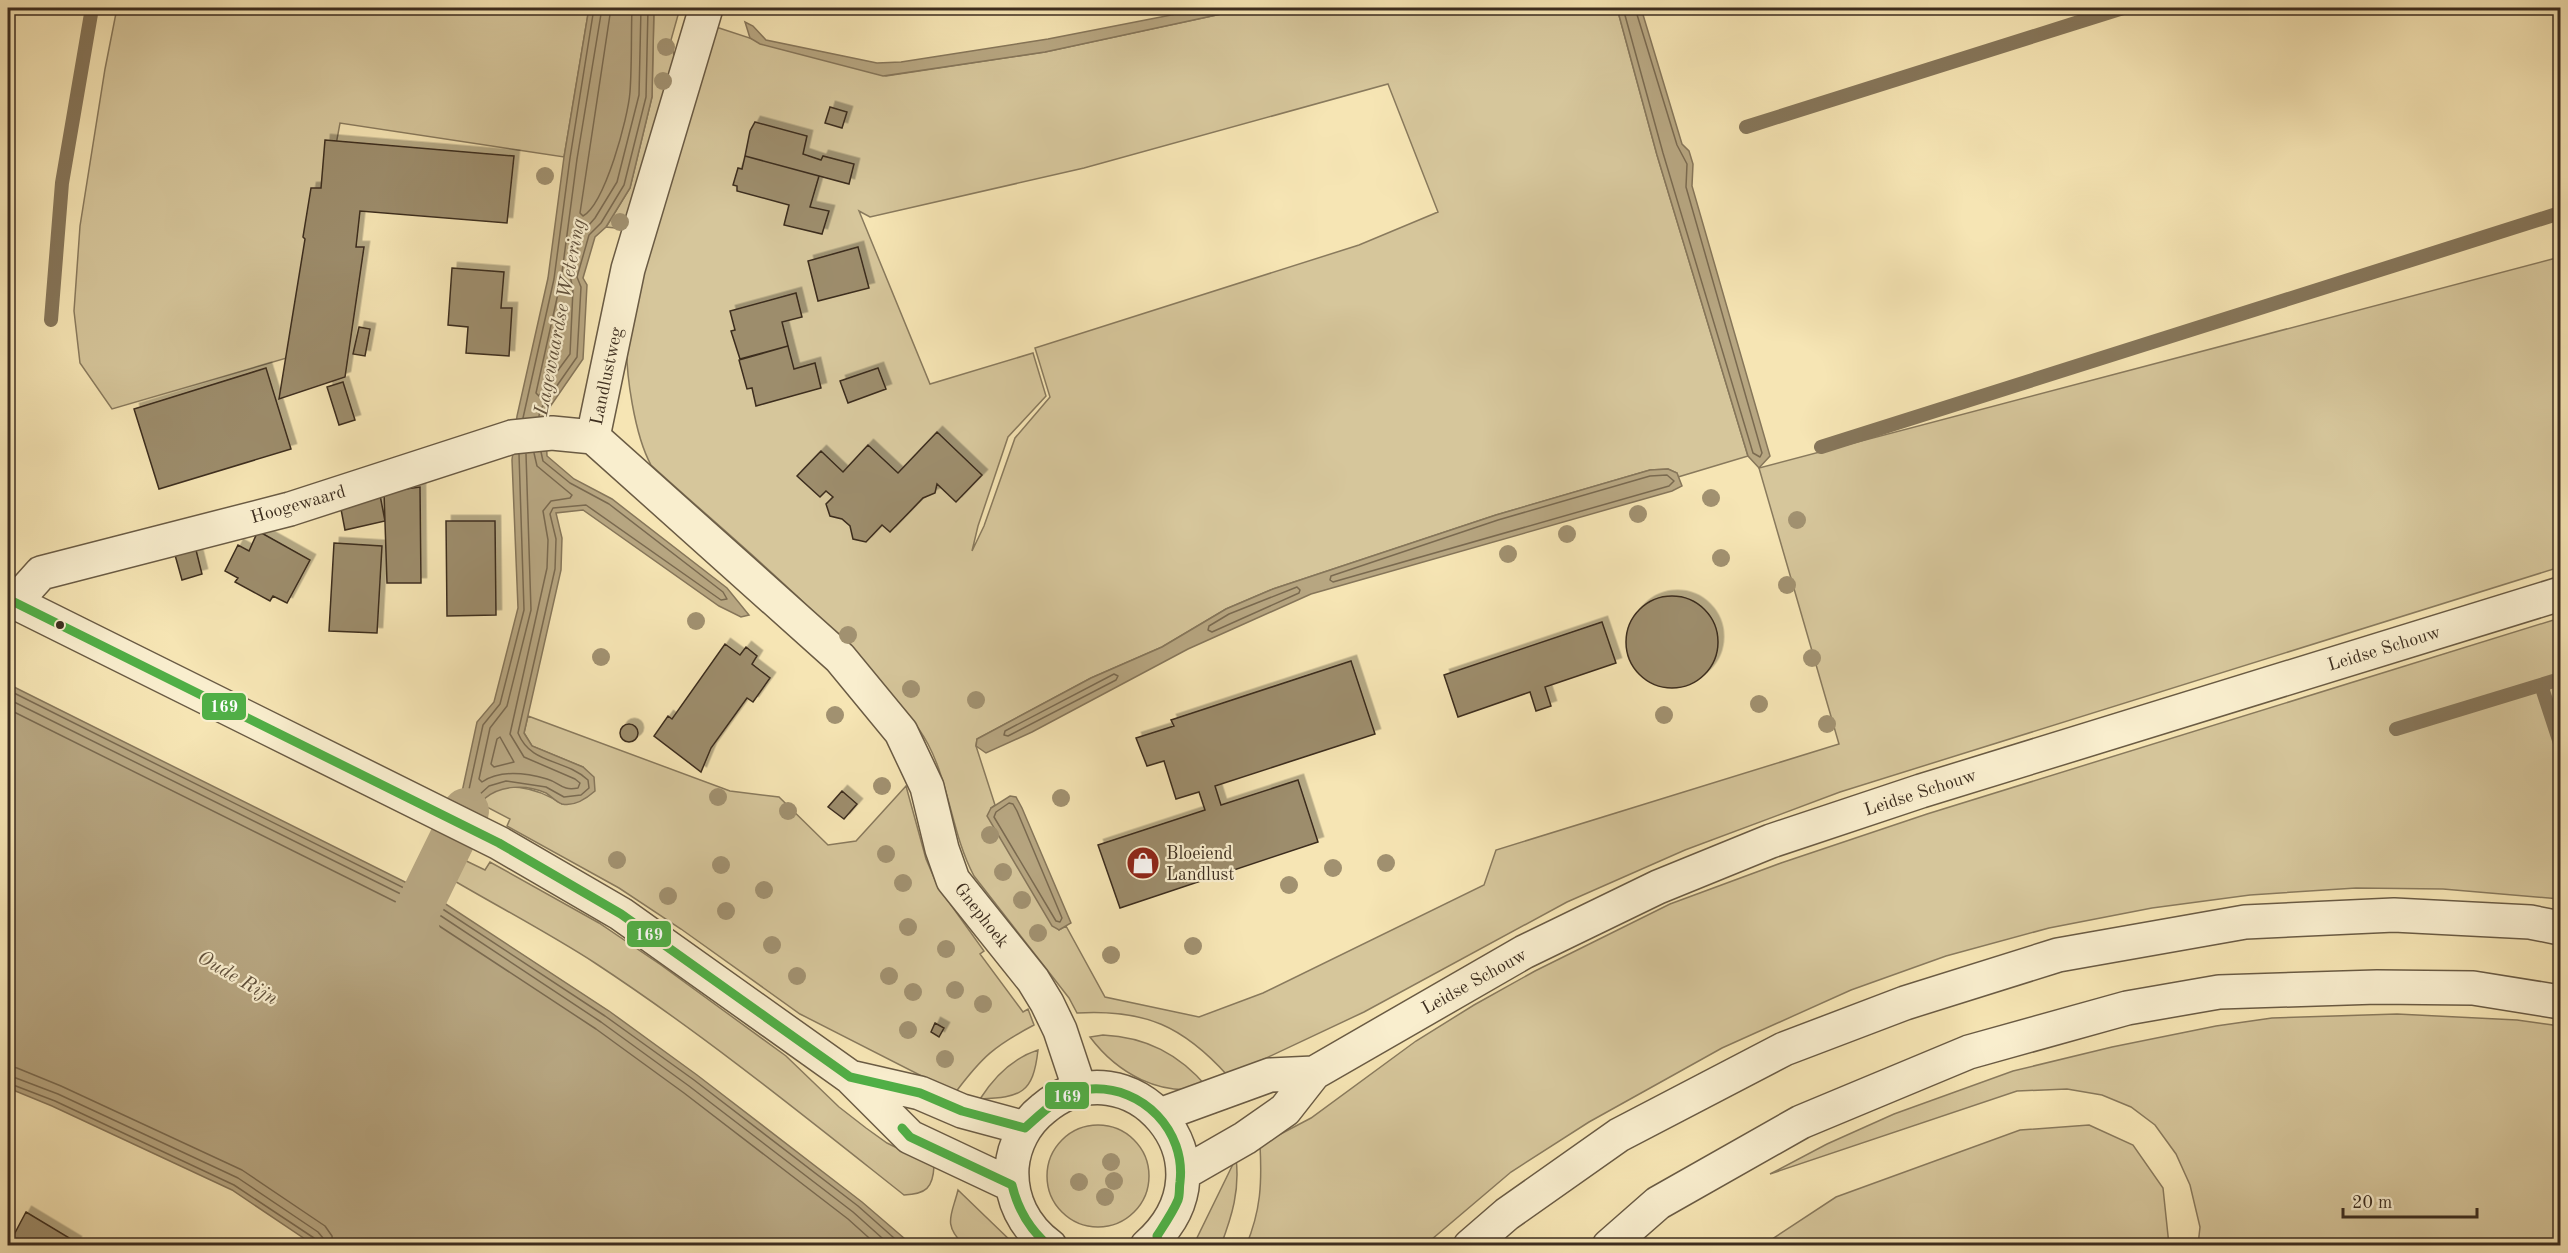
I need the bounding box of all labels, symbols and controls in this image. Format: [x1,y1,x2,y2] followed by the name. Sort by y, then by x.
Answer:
[532,217,590,418] water label: Lagewaardse Wetering
[588,325,626,427] street label: Landlustweg
[249,483,348,527] street label: Hoogewaard
[54,619,66,631] unlabelled marker
[2326,623,2443,675] street label: Leidse Schouw
[201,692,247,721] line badge: 169
[210,700,238,716] text: 169
[1862,766,1979,820] street label: Leidse Schouw
[1125,845,1161,881] shop icon: Bloeiend Landlust
[1166,845,1235,884] place label: Bloeiend Landlust
[951,880,1012,951] street label: Gnephoek
[626,920,672,948] line badge: 169
[635,928,663,944] text: 169
[1419,946,1530,1018] street label: Leidse Schouw
[193,948,281,1010] water label: Oude Rijn
[1044,1081,1090,1110] line badge: 169
[1053,1090,1081,1106] text: 169
[2343,1181,2476,1219] scale bar
[2352,1194,2392,1212] text: 20 m

